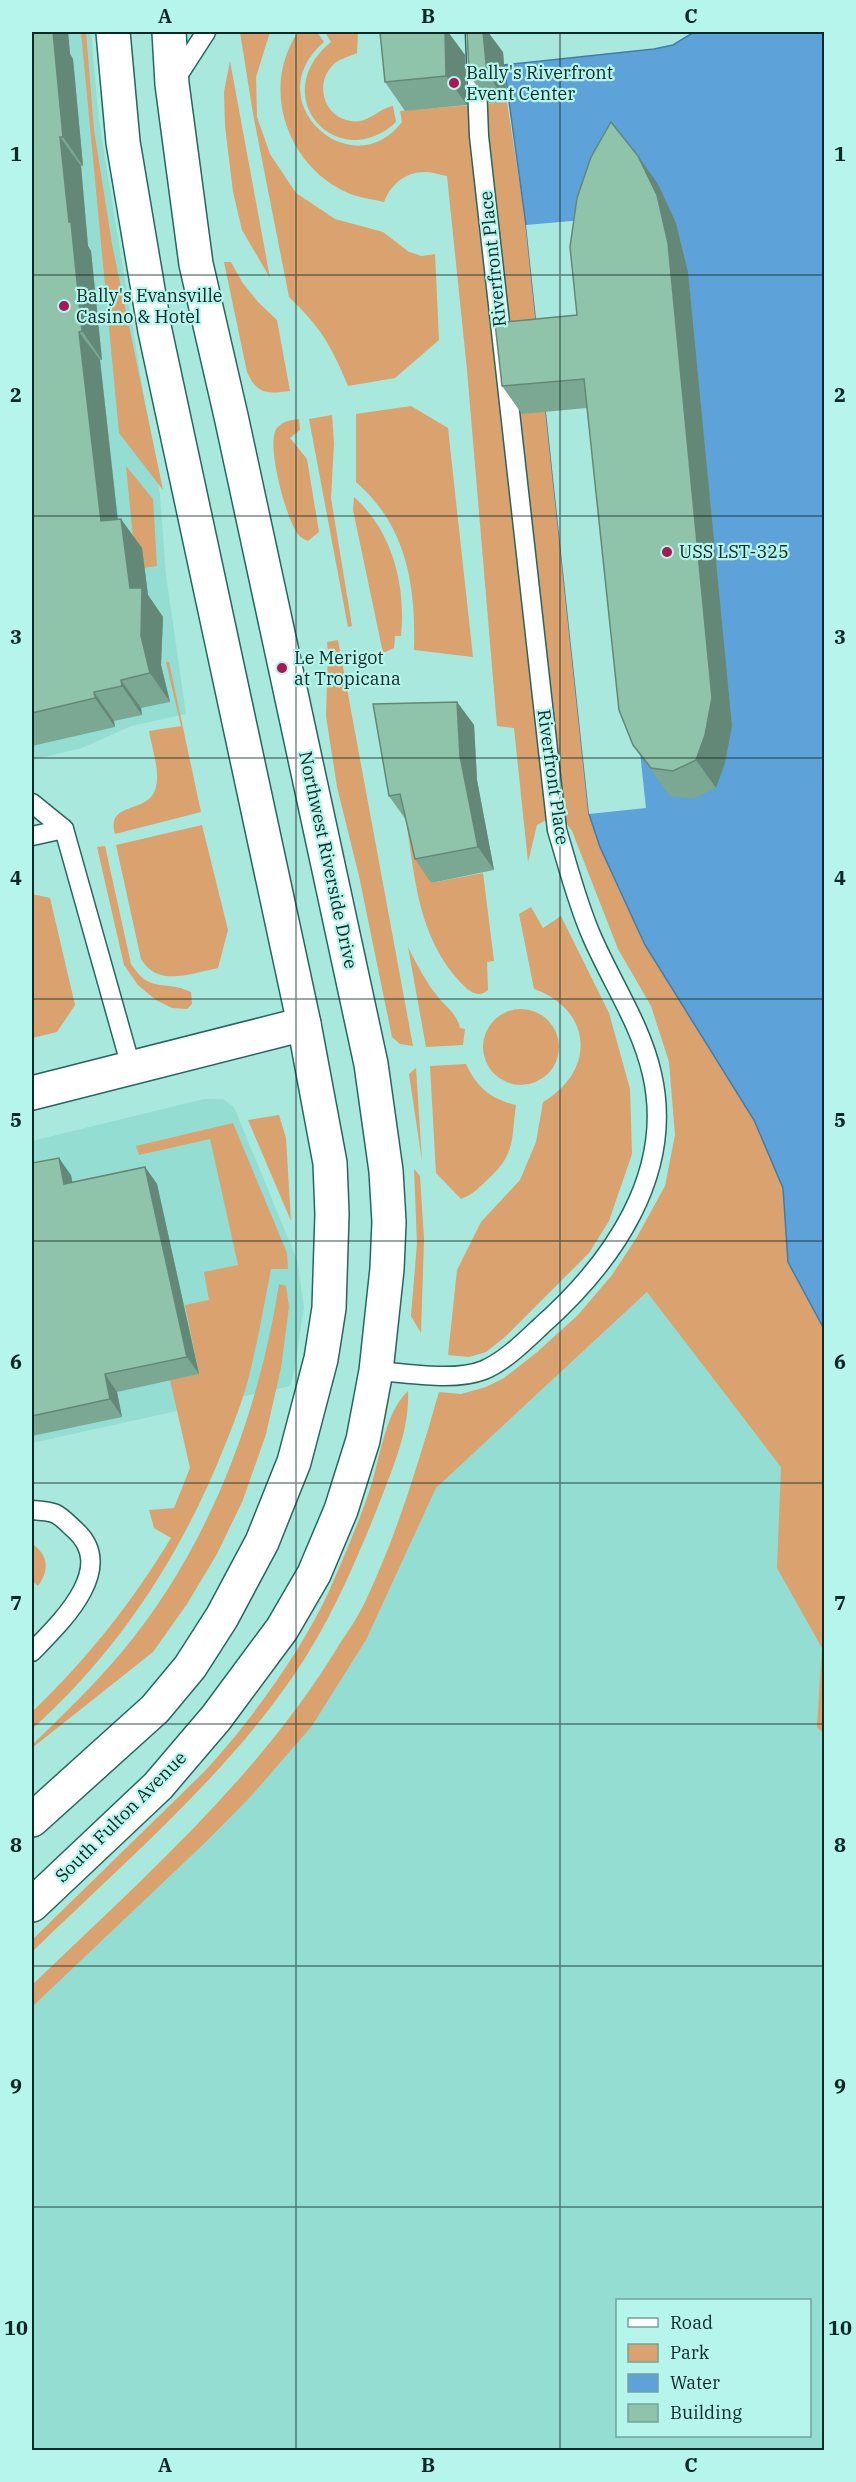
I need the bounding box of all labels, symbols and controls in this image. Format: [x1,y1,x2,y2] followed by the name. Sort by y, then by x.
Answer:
[158,2,172,29] text: A
[421,2,435,29] text: B
[684,2,698,29] text: C
[466,61,613,105] place label: Bally's Riverfront Event Center
[447,76,461,90] marker: Bally's Riverfront Event Center
[10,140,22,167] text: 1
[834,140,846,167] text: 1
[474,190,511,328] street label: Riverfront Place
[76,284,222,328] place label: Bally's Evansville Casino & Hotel
[57,299,71,313] marker: Bally's Evansville Casino & Hotel
[10,381,22,408] text: 2
[834,381,846,408] text: 2
[679,540,789,563] place label: USS LST-325
[660,545,674,559] marker: USS LST-325
[10,623,22,650] text: 3
[834,623,846,650] text: 3
[294,646,401,690] place label: Le Merigot at Tropicana
[275,661,289,675] marker: Le Merigot at Tropicana
[533,708,574,846] street label: Riverfront Place
[294,749,363,971] street label: Northwest Riverside Drive
[10,864,22,891] text: 4
[834,864,846,891] text: 4
[10,1106,22,1133] text: 5
[834,1106,846,1133] text: 5
[10,1348,22,1375] text: 6
[834,1348,846,1375] text: 6
[10,1589,22,1616] text: 7
[834,1589,846,1616] text: 7
[50,1746,191,1887] street label: South Fulton Avenue
[10,1831,22,1858] text: 8
[834,1831,846,1858] text: 8
[10,2072,22,2099] text: 9
[834,2072,846,2099] text: 9
[616,2299,811,2437] legend
[670,2311,713,2334] text: Road
[4,2314,28,2341] text: 10
[828,2314,852,2341] text: 10
[670,2341,710,2364] text: Park
[670,2371,720,2394] text: Water
[670,2401,742,2424] text: Building
[158,2451,172,2478] text: A
[421,2451,435,2478] text: B
[684,2451,698,2478] text: C

